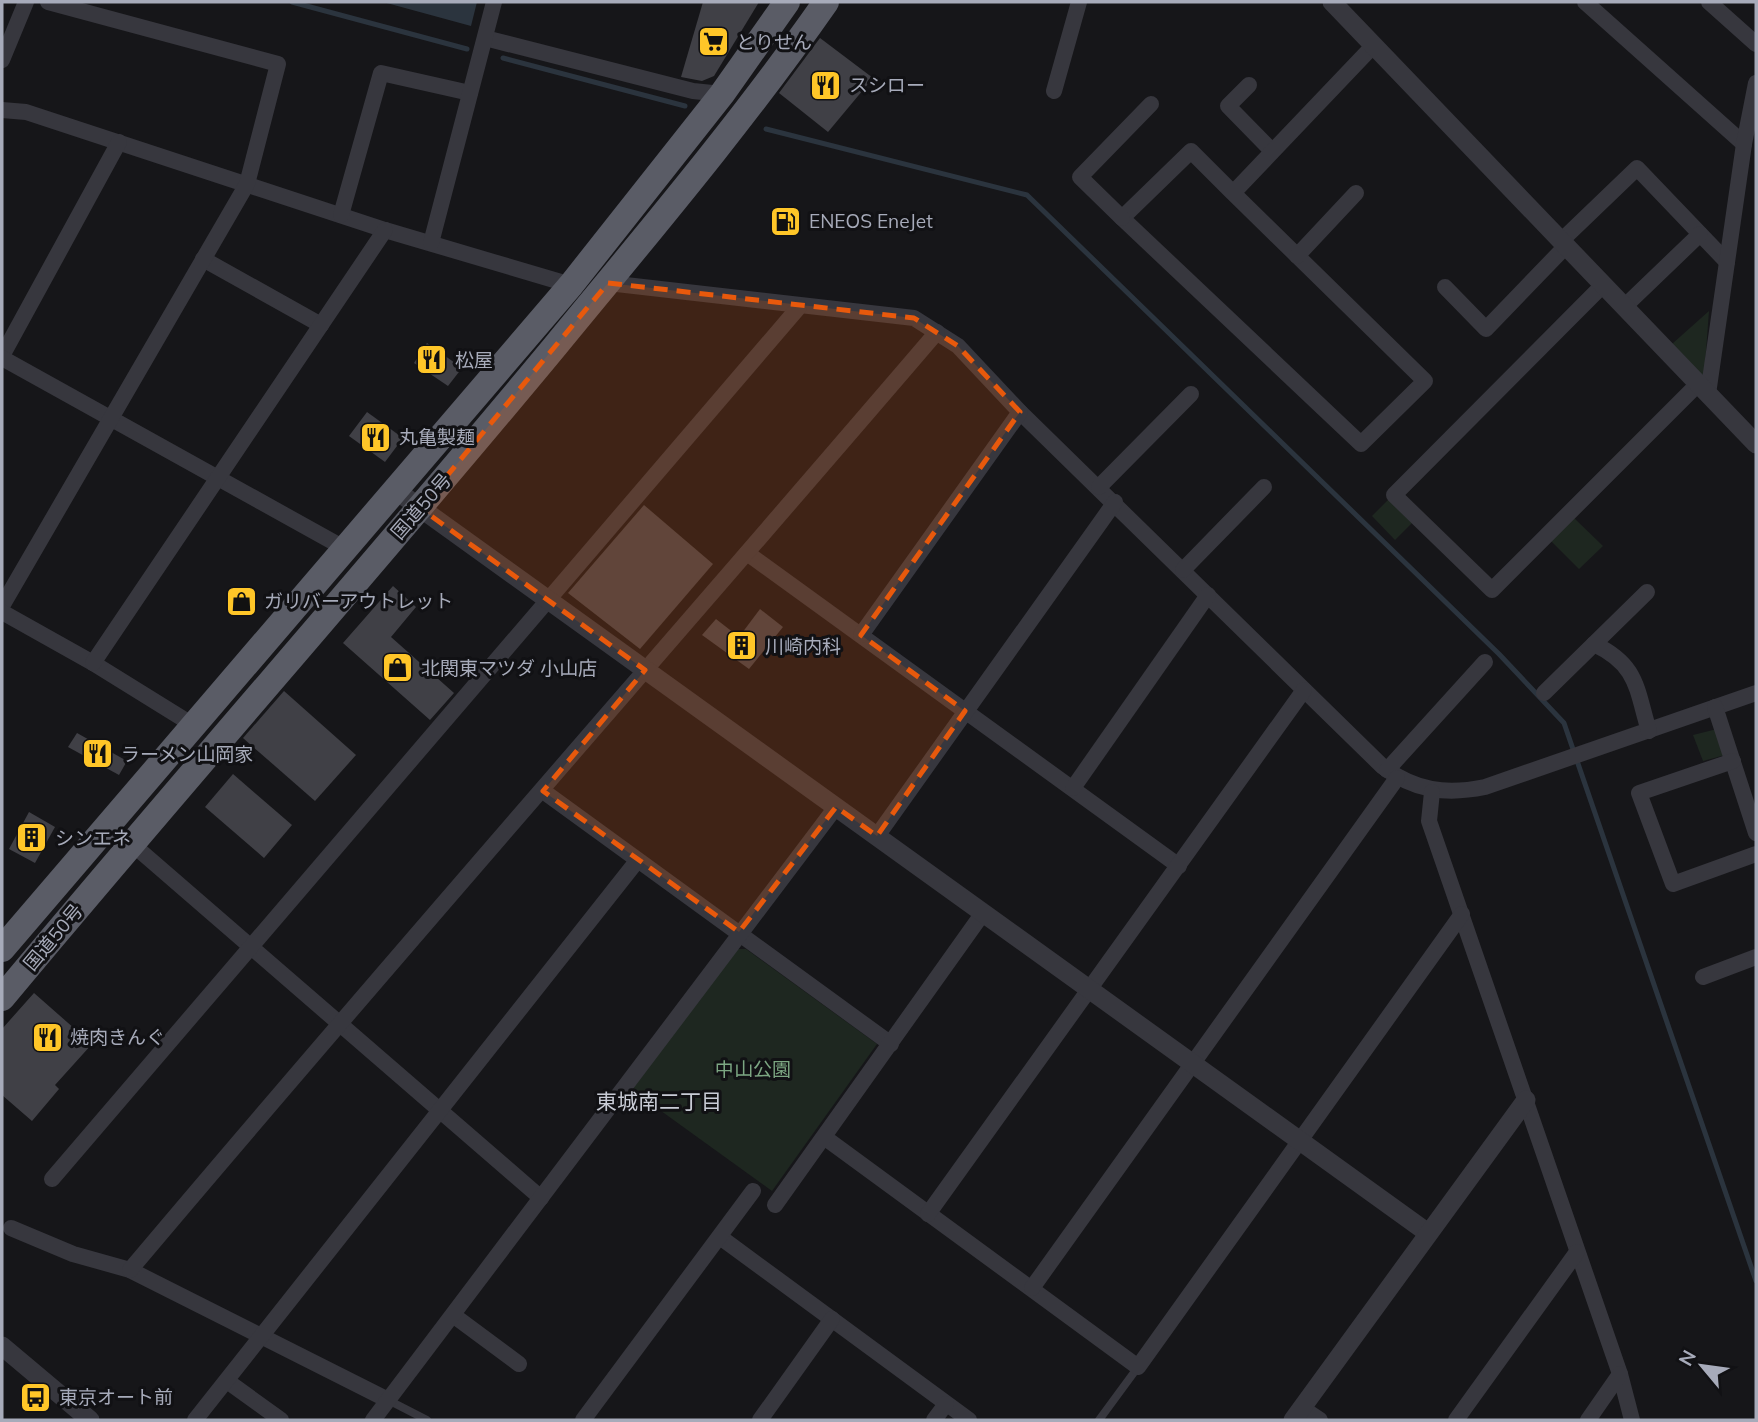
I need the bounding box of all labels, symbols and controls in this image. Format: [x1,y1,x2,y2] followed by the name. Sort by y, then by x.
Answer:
[696,25,730,59] supermarket icon: とりせん
[736,30,812,54] place label: とりせん
[809,68,843,102] restaurant icon: スシロー
[849,73,925,97] place label: スシロー
[769,204,803,238] fuel station icon: ENEOS EneJet
[809,209,933,233] place label: ENEOS EneJet
[415,343,449,377] restaurant icon: 松屋
[455,348,493,372] place label: 松屋
[359,420,393,454] restaurant icon: 丸亀製麺
[399,425,475,449] place label: 丸亀製麺
[386,468,456,544] street label: 国道50号
[224,584,258,618] shop icon: ガリバーアウトレット
[264,589,453,613] place label: ガリバーアウトレット
[725,629,759,663] building icon: 川崎内科
[765,634,841,658] place label: 川崎内科
[381,651,415,685] shop icon: 北関東マツダ 小山店
[421,656,597,680] place label: 北関東マツダ 小山店
[81,737,115,771] restaurant icon: ラーメン山岡家
[121,742,253,766] place label: ラーメン山岡家
[15,821,49,855] building icon: シンエネ
[55,826,131,850] place label: シンエネ
[18,899,88,975] street label: 国道50号
[30,1020,64,1054] restaurant icon: 焼肉きんぐ
[70,1025,165,1049] place label: 焼肉きんぐ
[715,1057,791,1081] park label: 中山公園
[596,1088,722,1114] district label: 東城南二丁目
[1667,1331,1737,1401] north arrow
[1673,1346,1701,1370] text: N
[19,1380,53,1414] bus stop icon: 東京オート前
[59,1385,173,1409] place label: 東京オート前

